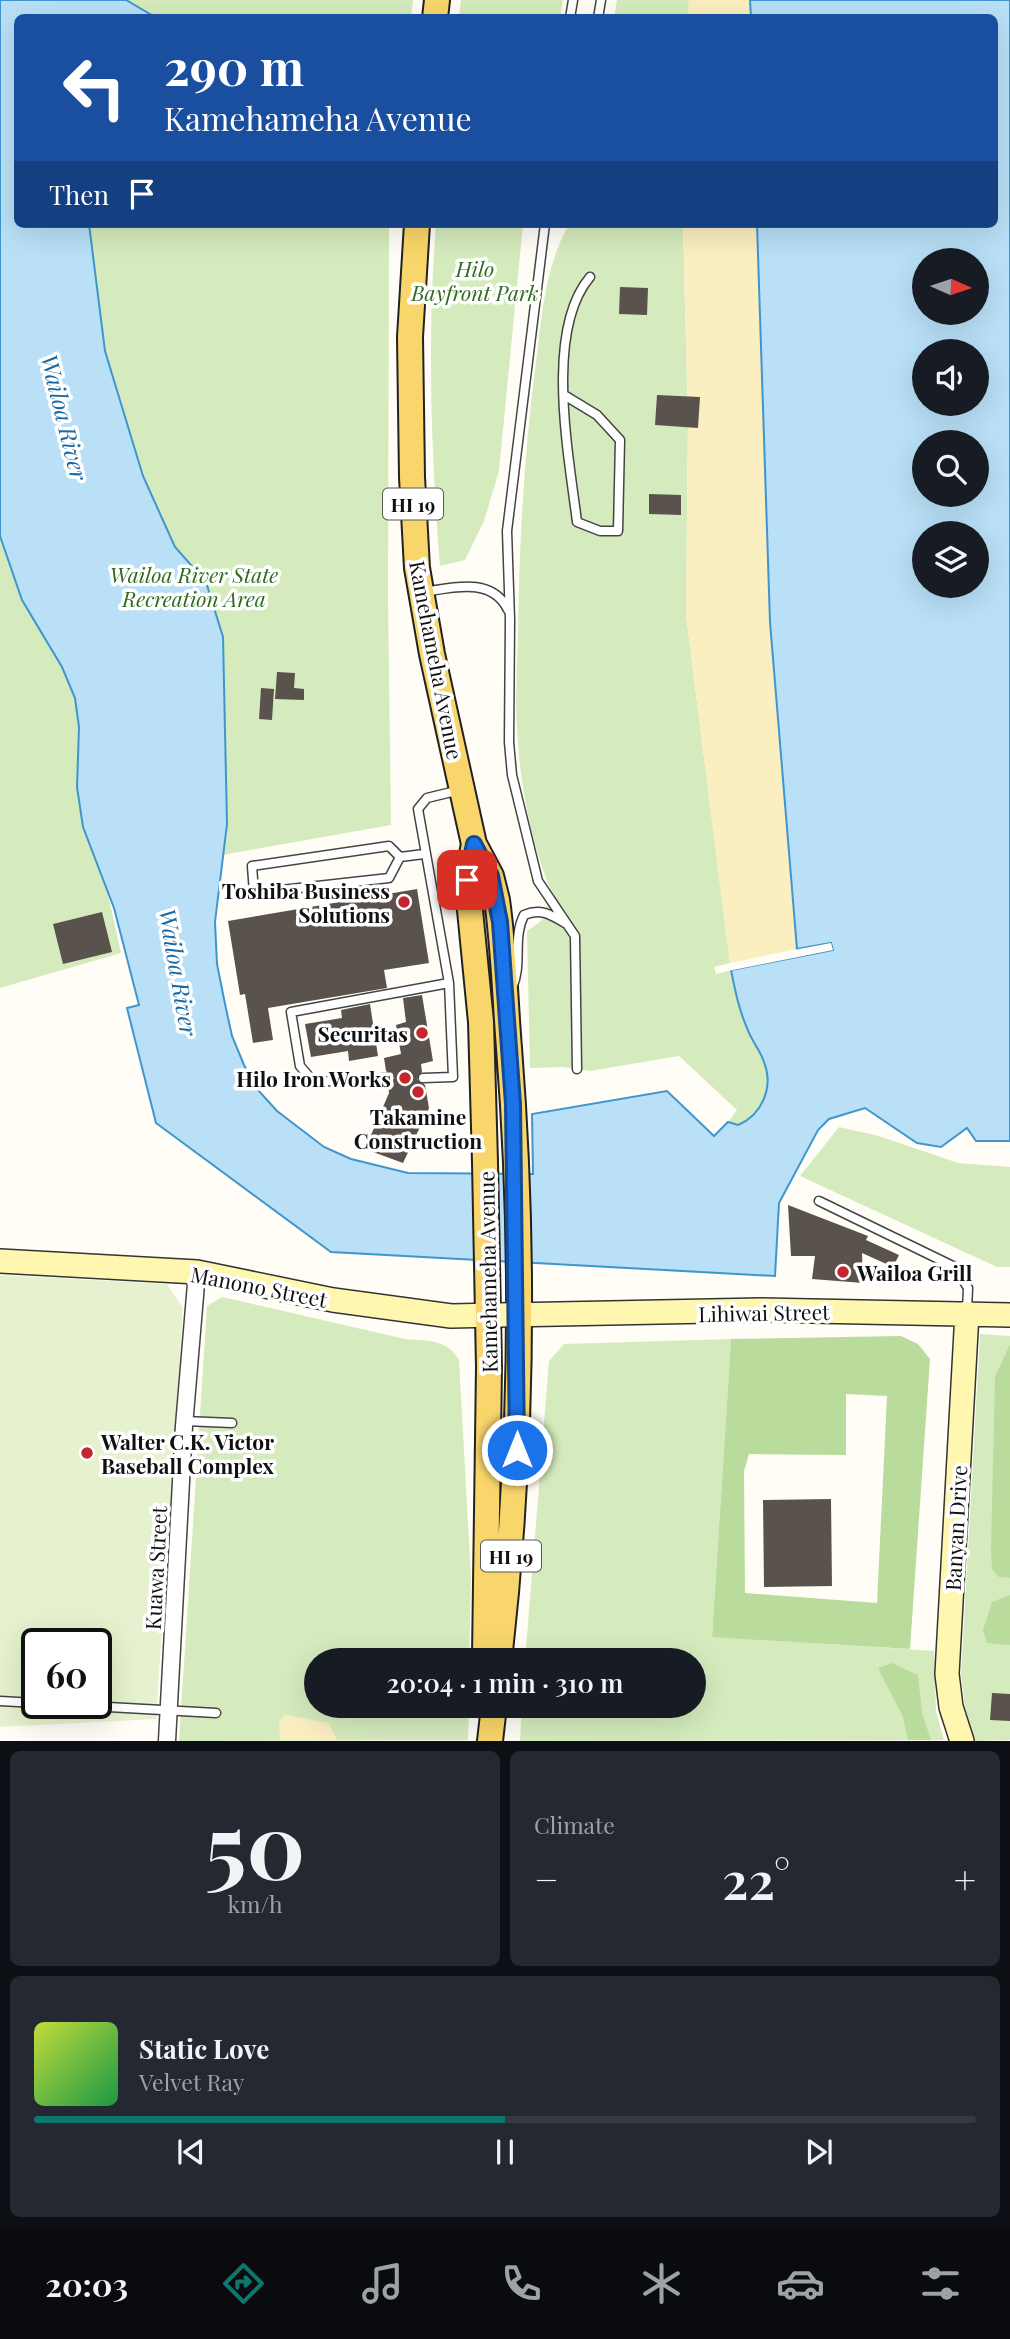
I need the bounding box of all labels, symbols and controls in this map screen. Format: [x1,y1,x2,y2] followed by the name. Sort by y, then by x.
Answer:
[164,33,304,98] text: 290 m
[49,42,140,133] icon: left
[164,96,472,139] text: Kamehameha Avenue
[123,175,161,213] icon: arrive
[49,177,109,212] text: Then
[912,248,989,326] north arrow
[912,248,989,598] map controls
[410,254,539,306] park label: Hilo Bayfront Park
[912,339,989,416] button: sound
[34,351,96,484] water label: Wailoa River
[912,430,989,507] button: search
[383,489,443,520] road number: HI 19
[912,521,989,598] button: layers
[404,558,470,762] street label: Kamehameha Avenue
[110,560,278,612] park label: Wailoa River State Recreation Area
[437,850,497,910] pin
[448,861,486,899] icon: arrive
[222,876,390,928] place label: Toshiba Business Solutions
[396,894,412,910] marker: Toshiba Business Solutions
[153,906,206,1039] water label: Wailoa River
[318,1019,408,1047] place label: Securitas
[414,1025,430,1041] marker: Securitas
[236,1064,391,1092] place label: Hilo Iron Works
[397,1070,413,1086] marker: Hilo Iron Works
[410,1084,426,1100] marker: Takamine Construction
[354,1102,482,1154] place label: Takamine Construction
[471,1171,503,1373] street label: Kamehameha Avenue
[856,1258,973,1286] place label: Wailoa Grill
[188,1259,330,1313] street label: Manono Street
[835,1264,851,1280] marker: Wailoa Grill
[698,1297,830,1327] street label: Lihiwai Street
[480,1413,554,1487] position arrow
[100,1427,274,1479] place label: Walter C.K. Victor Baseball Complex
[79,1445,95,1461] marker: Walter C.K. Victor Baseball Complex
[938,1464,972,1592] street label: Banyan Drive
[138,1505,172,1631] street label: Kuawa Street
[481,1540,541,1572] road number: HI 19
[21,1628,112,1719] speed limit sign: 60
[387,1665,623,1700] text: 20:04 · 1 min · 310 m
[205,1782,305,1903] text: 50
[534,1809,615,1840] text: Climate
[722,1844,790,1913] text: 22°
[534,1853,559,1904] text: −
[954,1853,976,1904] text: +
[227,1888,283,1919] text: km/h
[139,2031,269,2066] text: Static Love
[139,2066,244,2097] text: Velvet Ray
[172,2133,210,2171] icon: previous
[486,2133,524,2171] icon: pause
[800,2133,838,2171] icon: next
[219,2259,268,2308] icon: directions
[358,2259,407,2308] icon: music
[497,2259,546,2308] icon: phone
[637,2259,686,2308] icon: climate
[776,2259,825,2308] icon: car
[916,2259,965,2308] icon: filters
[45,2262,128,2305] text: 20:03

